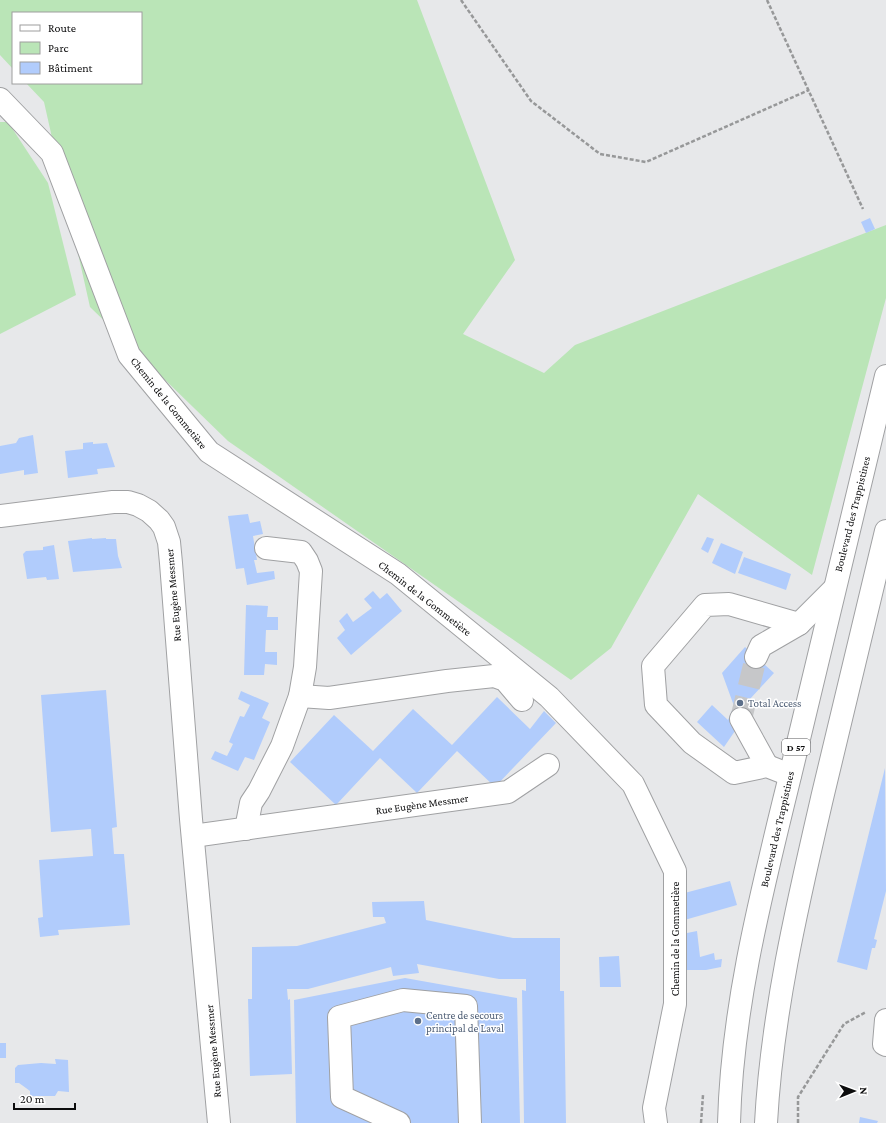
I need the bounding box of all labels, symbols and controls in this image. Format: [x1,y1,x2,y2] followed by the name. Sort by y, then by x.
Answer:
[12,12,142,84] legend
[48,21,76,35] text: Route
[48,41,68,55] text: Parc
[48,61,94,75] text: Bâtiment
[128,355,210,451] street label: Chemin de la Gommetière
[832,455,873,573] street label: Boulevard des Trappistines
[163,548,184,642] street label: Rue Eugène Messmer
[376,558,474,638] street label: Chemin de la Gommetière
[748,697,801,709] place label: Total Access
[735,698,745,708] marker: Total Access
[782,739,810,755] road number: D 57
[758,770,797,888] street label: Boulevard des Trappistines
[375,792,469,817] street label: Rue Eugène Messmer
[669,882,681,996] street label: Chemin de la Gommetière
[203,1004,224,1098] street label: Rue Eugène Messmer
[426,1009,504,1035] place label: Centre de secours principal de Laval
[413,1016,423,1026] marker: Centre de secours principal de Laval
[834,1071,874,1111] north arrow
[14,1085,75,1111] scale bar
[858,1087,870,1095] text: N
[20,1092,45,1106] text: 20 m

